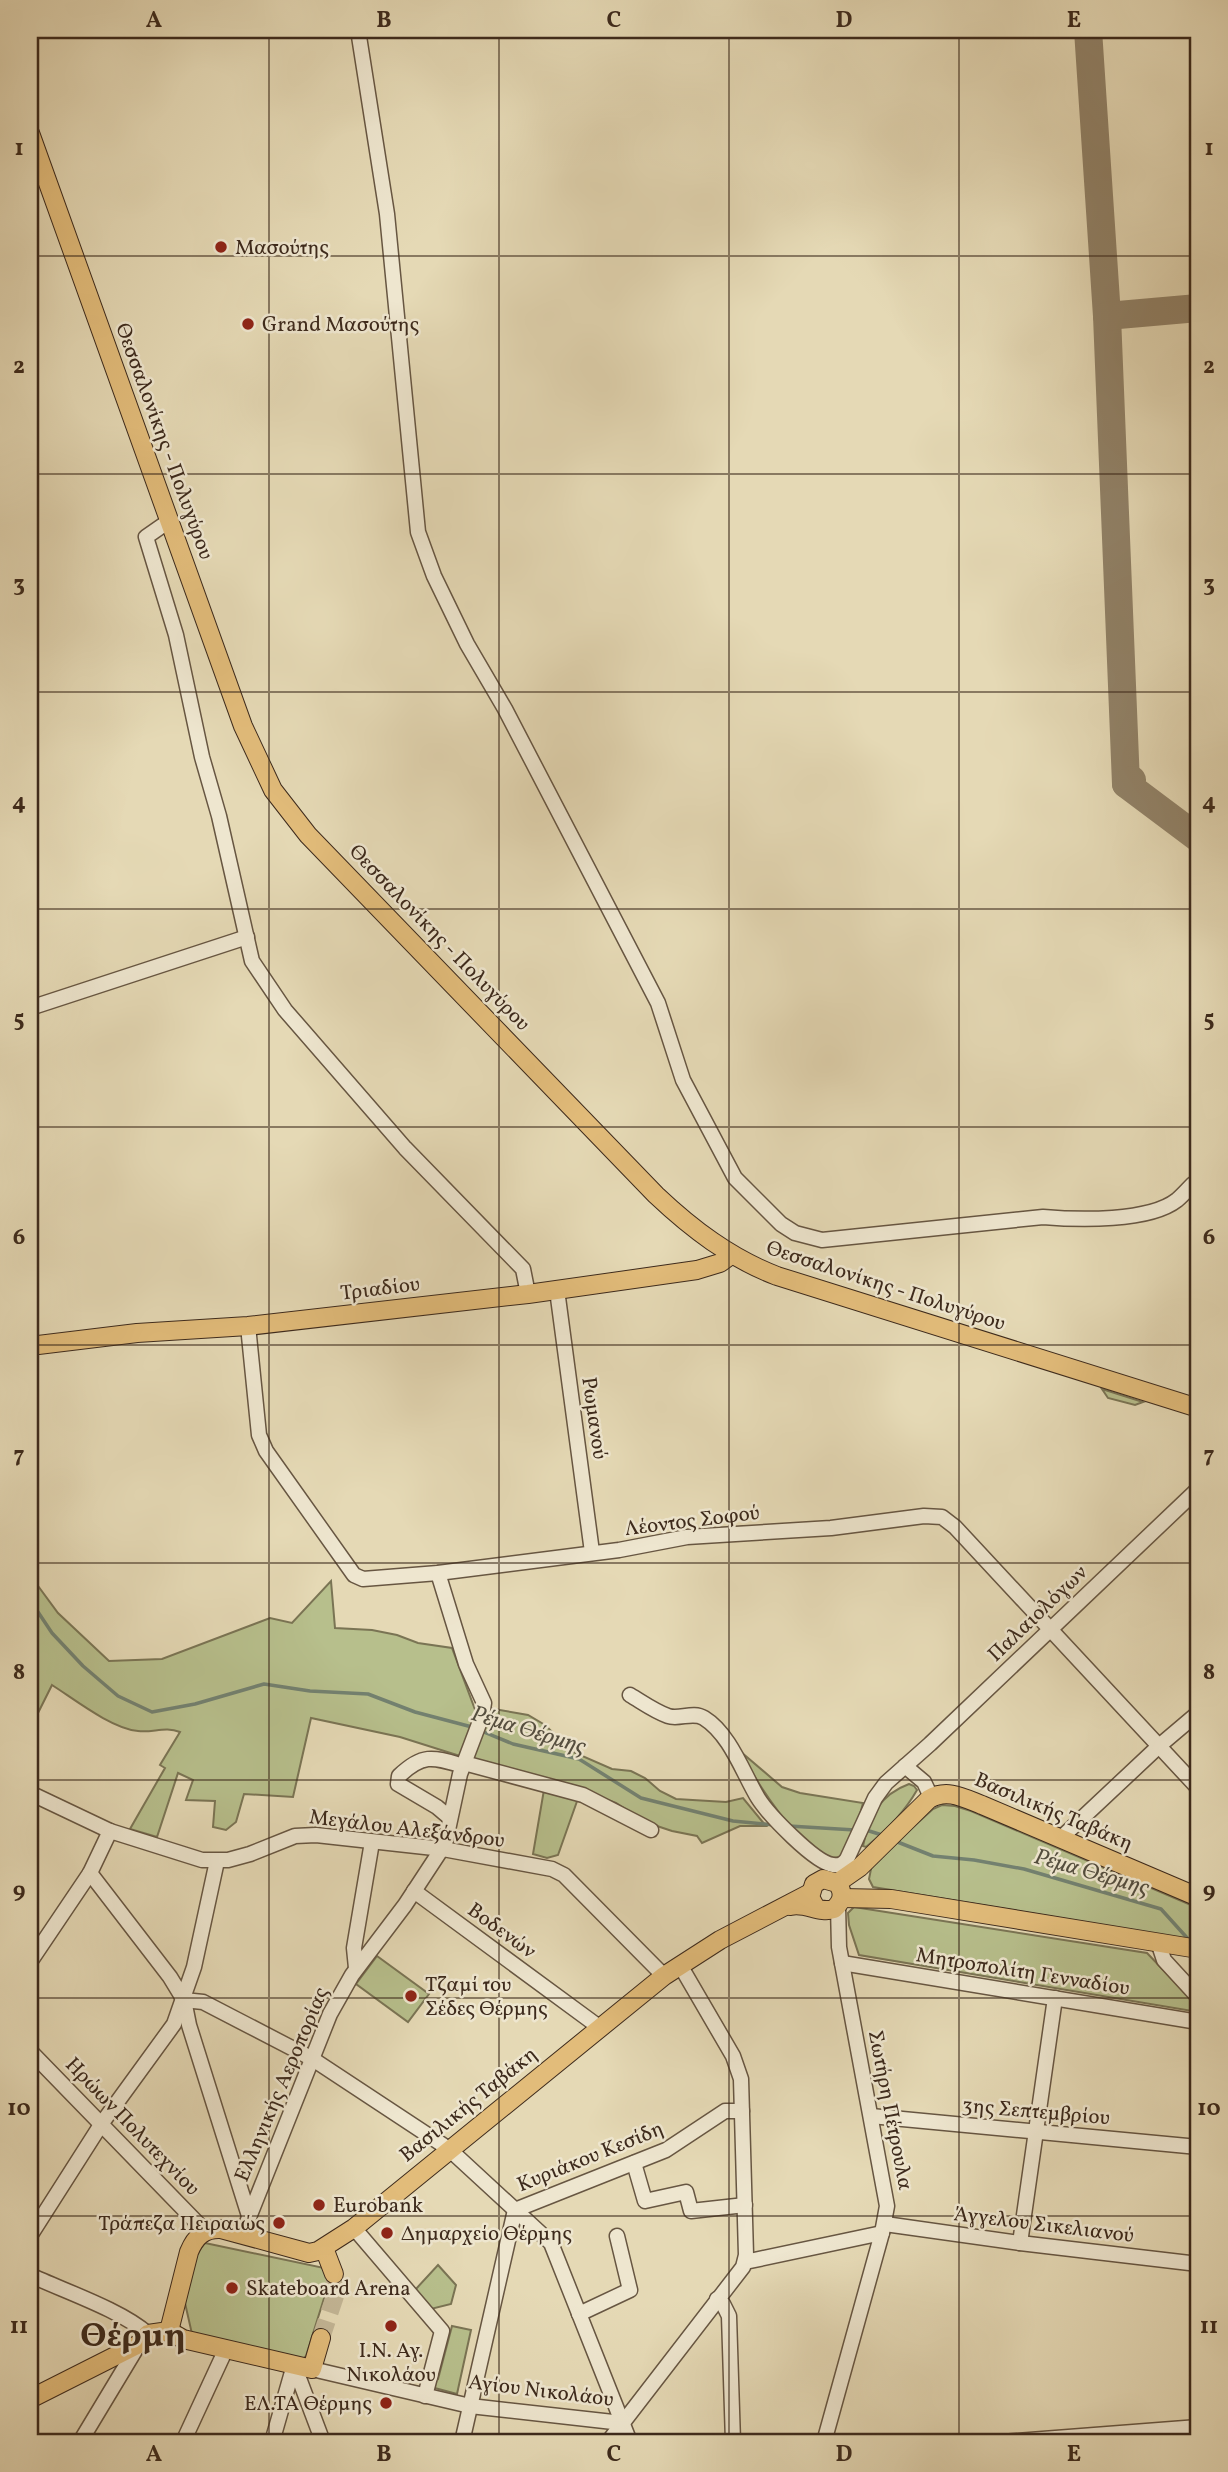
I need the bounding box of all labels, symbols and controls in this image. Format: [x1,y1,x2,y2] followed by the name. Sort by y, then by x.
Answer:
[146,5,162,37] text: A
[376,5,392,37] text: B
[607,5,621,37] text: C
[836,5,853,37] text: D
[1067,5,1081,37] text: E
[14,133,24,165] text: 1
[1204,133,1214,165] text: 1
[235,234,329,263] place label: Μασούτης
[213,239,229,255] marker: Μασούτης
[262,311,419,340] place label: Grand Μασούτης
[240,316,256,332] marker: Grand Μασούτης
[107,319,220,564] street label: Θεσσαλονίκης - Πολυγύρου
[13,351,25,383] text: 2
[1203,351,1215,383] text: 2
[13,569,25,601] text: 3
[1203,569,1215,601] text: 3
[12,787,26,819] text: 4
[1202,787,1216,819] text: 4
[342,838,536,1038] street label: Θεσσαλονίκης - Πολυγύρου
[13,1004,25,1036] text: 5
[1203,1004,1215,1036] text: 5
[13,1222,25,1254] text: 6
[1203,1222,1215,1254] text: 6
[762,1234,1009,1339] street label: Θεσσαλονίκης - Πολυγύρου
[339,1270,422,1309] street label: Τριαδίου
[573,1375,614,1461] street label: Ρωμανού
[14,1440,25,1472] text: 7
[1204,1440,1215,1472] text: 7
[623,1499,761,1544] street label: Λέοντος Σοφού
[982,1559,1094,1669] street label: Παλαιολόγων
[13,1657,25,1689] text: 8
[1203,1657,1215,1689] text: 8
[467,1698,591,1764] water label: Ρέμα Θέρμης
[970,1766,1137,1859] street label: Βασιλικής Ταβάκη
[307,1803,506,1856] street label: Μεγάλου Αλεξάνδρου
[1030,1841,1154,1905] water label: Ρέμα Θέρμης
[13,1875,25,1907] text: 9
[1203,1875,1215,1907] text: 9
[461,1896,541,1966] street label: Βοδενών
[914,1941,1132,2004] street label: Μητροπολίτη Γενναδίου
[425,1971,548,2024] place label: Τζαμί του Σέδες Θέρμης
[228,1983,337,2186] street label: Ελληνικής Αεροπορίας
[403,1988,419,2004] marker: Τζαμί του Σέδες Θέρμης
[860,2028,919,2193] street label: Σωτήρη Πέτρουλα
[394,2041,544,2170] street label: Βασιλικής Ταβάκη
[58,2051,206,2203] street label: Ηρώων Πολυτεχνίου
[961,2092,1111,2133] street label: 3ης Σεπτεμβρίου
[7,2093,31,2125] text: 10
[1197,2093,1221,2125] text: 10
[513,2115,668,2200] street label: Κυριάκου Κεσίδη
[333,2192,424,2221] place label: Eurobank
[311,2197,327,2213] marker: Eurobank
[952,2200,1135,2251] street label: Άγγελου Σικελιανού
[98,2210,265,2239] place label: Τράπεζα Πειραιώς
[271,2215,287,2231] marker: Τράπεζα Πειραιώς
[401,2220,572,2249] place label: Δημαρχείο Θέρμης
[379,2225,395,2241] marker: Δημαρχείο Θέρμης
[246,2275,411,2304] place label: Skateboard Arena
[224,2280,240,2296] marker: Skateboard Arena
[10,2311,28,2343] text: 11
[1200,2311,1218,2343] text: 11
[80,2313,186,2361] district label: Θέρμη
[383,2318,399,2334] marker: Ι.Ν. Αγ. Νικολάου
[346,2337,436,2390] place label: Ι.Ν. Αγ. Νικολάου
[467,2368,615,2415] street label: Αγίου Νικολάου
[244,2390,372,2419] place label: ΕΛ.ΤΑ Θέρμης
[378,2395,394,2411] marker: ΕΛ.ΤΑ Θέρμης
[146,2439,162,2471] text: A
[376,2439,392,2471] text: B
[607,2439,621,2471] text: C
[836,2439,853,2471] text: D
[1067,2439,1081,2471] text: E

